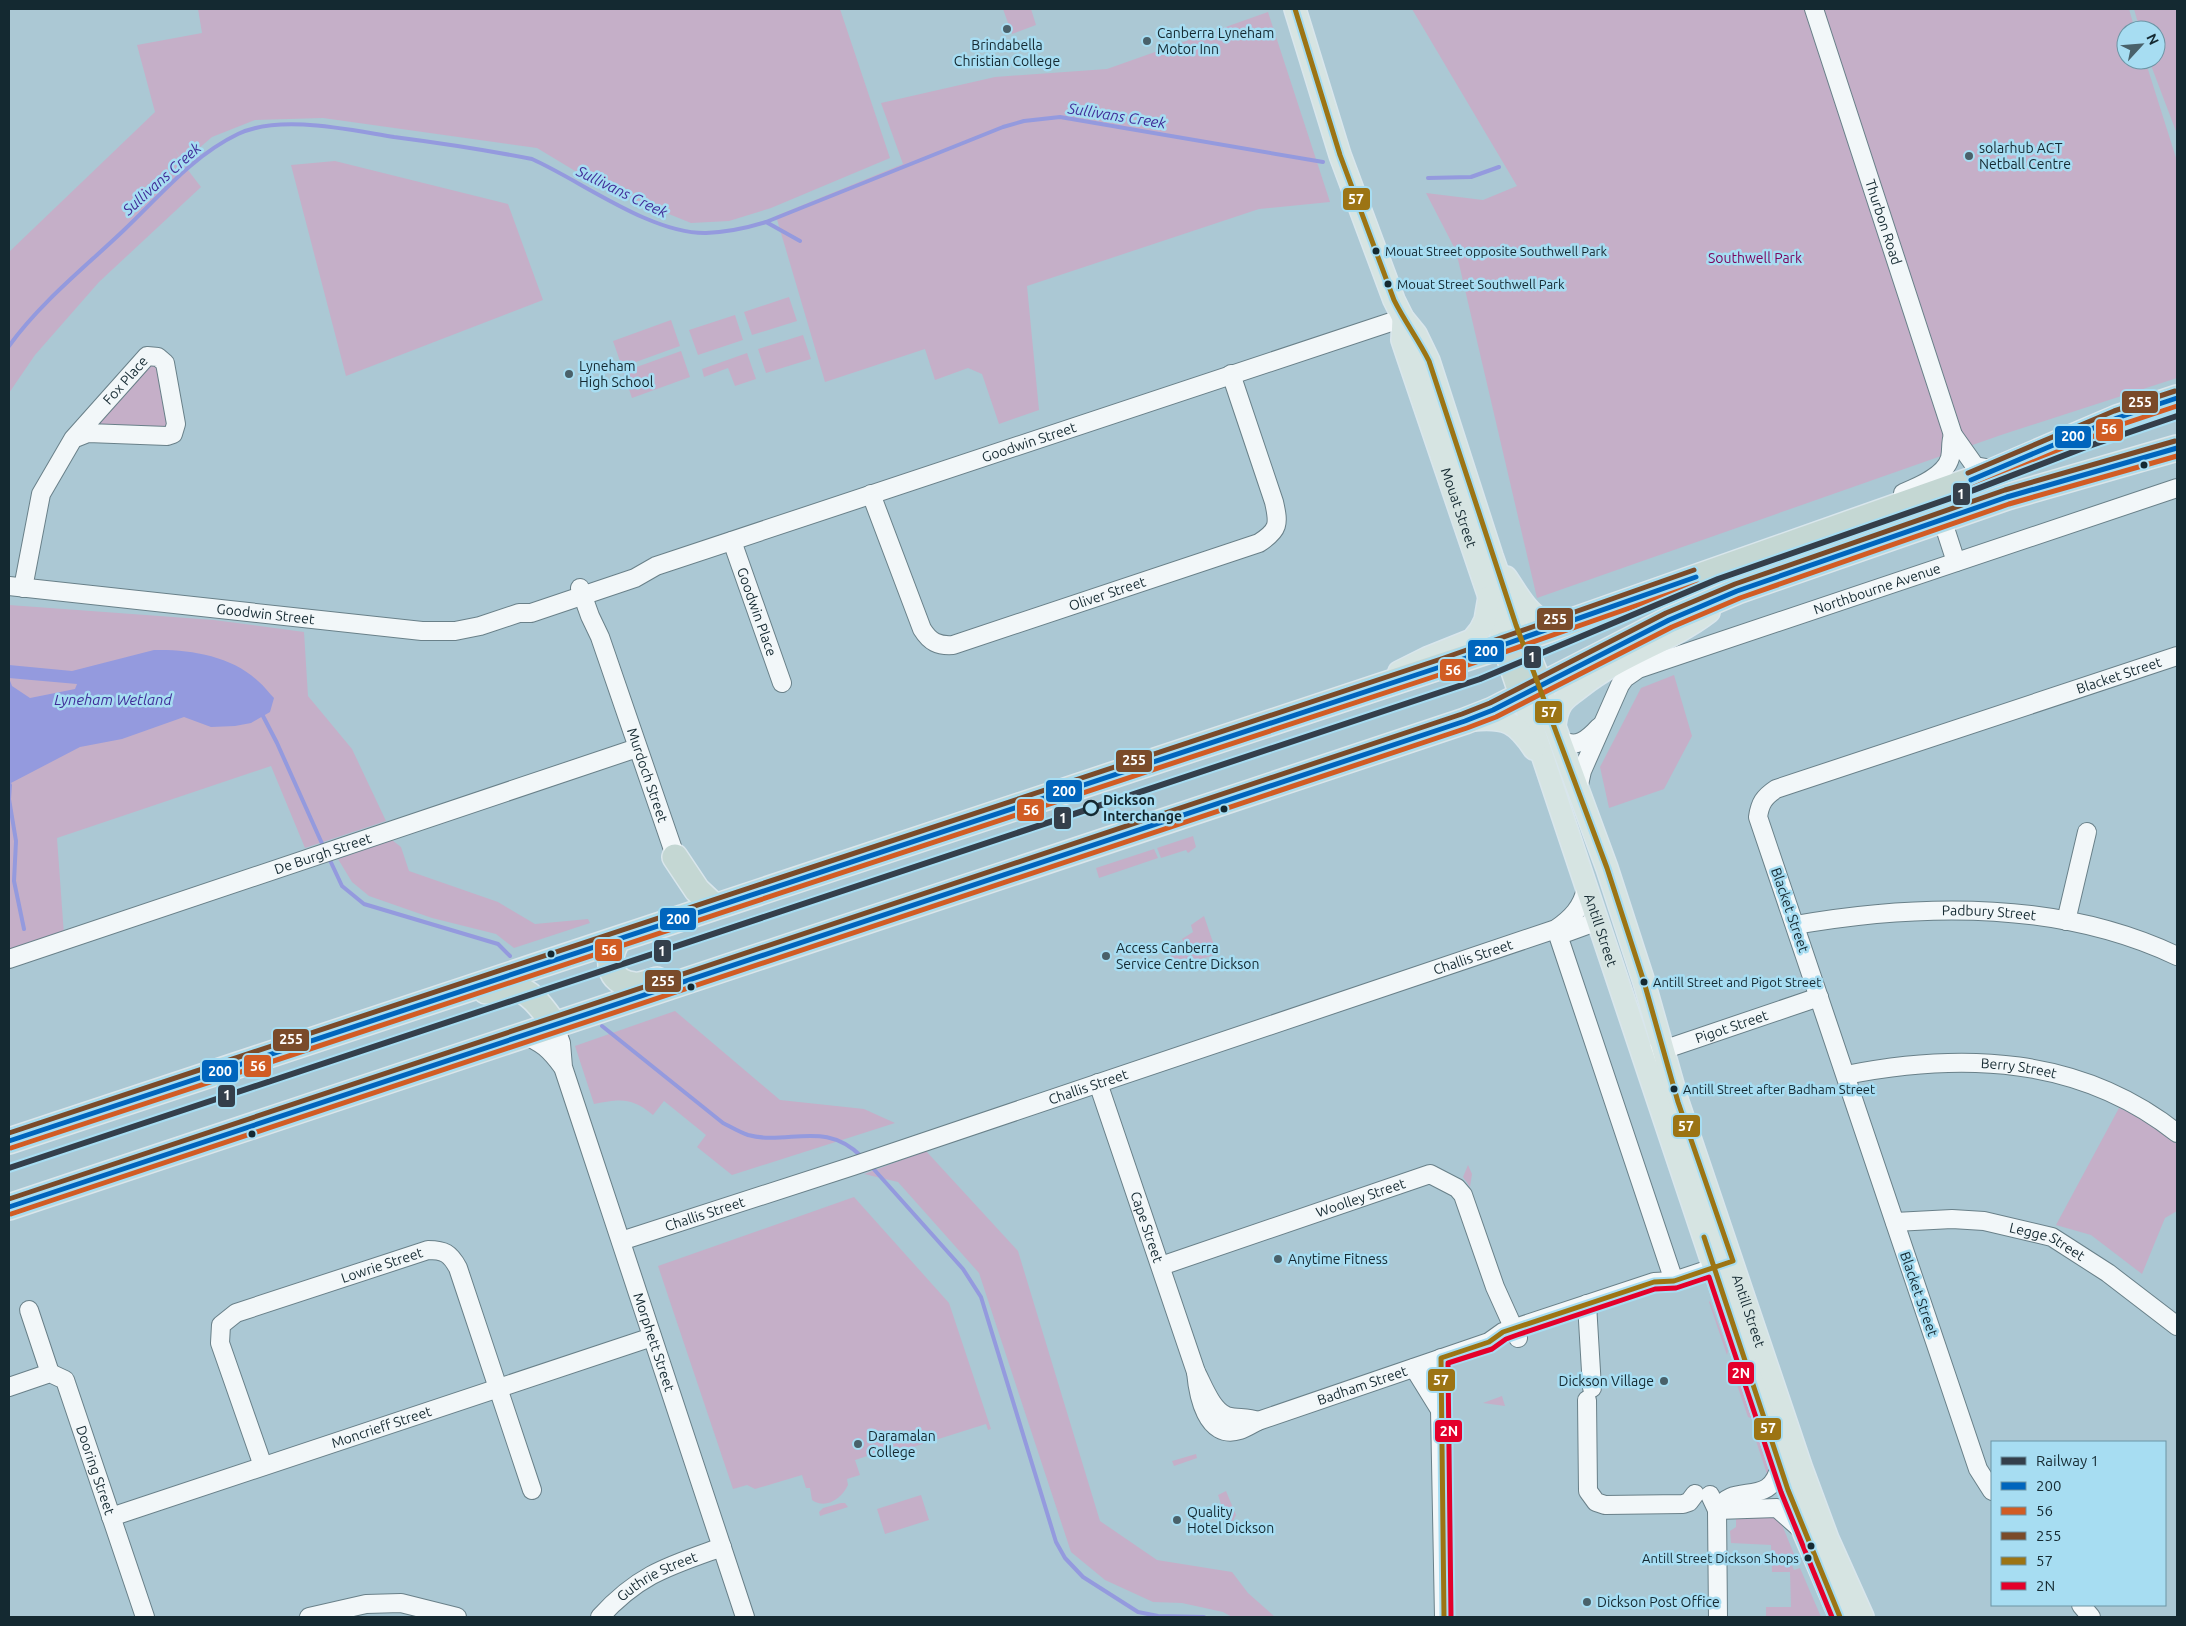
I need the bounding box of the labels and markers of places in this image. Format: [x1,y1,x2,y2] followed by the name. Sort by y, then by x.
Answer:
[1001,23,1013,35] marker: Brindabella Christian College
[1157,25,1274,57] place label: Canberra Lyneham Motor Inn
[1141,35,1153,47] marker: Canberra Lyneham Motor Inn
[954,37,1060,69] place label: Brindabella Christian College
[1979,140,2071,172] place label: solarhub ACT Netball Centre
[1963,150,1975,162] marker: solarhub ACT Netball Centre
[1385,244,1607,258] place label: Mouat Street opposite Southwell Park
[1371,246,1381,256] marker: Mouat Street opposite Southwell Park
[1397,277,1565,291] place label: Mouat Street Southwell Park
[1383,279,1393,289] marker: Mouat Street Southwell Park
[579,358,654,390] place label: Lyneham High School
[563,368,575,380] marker: Lyneham High School
[2139,460,2149,470] unlabelled marker
[1103,792,1182,824] place label: Dickson Interchange
[1083,800,1099,816] marker: Dickson Interchange
[1219,804,1229,814] unlabelled marker
[1116,940,1259,972] place label: Access Canberra Service Centre Dickson
[546,949,556,959] unlabelled marker
[1100,950,1112,962] marker: Access Canberra Service Centre Dickson
[1653,975,1821,989] place label: Antill Street and Pigot Street
[1639,977,1649,987] marker: Antill Street and Pigot Street
[686,982,696,992] unlabelled marker
[1683,1082,1875,1096] place label: Antill Street after Badham Street
[1669,1084,1679,1094] marker: Antill Street after Badham Street
[247,1129,257,1139] unlabelled marker
[1288,1251,1388,1267] place label: Anytime Fitness
[1272,1253,1284,1265] marker: Anytime Fitness
[1559,1373,1654,1389] place label: Dickson Village
[1658,1375,1670,1387] marker: Dickson Village
[868,1428,936,1460] place label: Daramalan College
[852,1438,864,1450] marker: Daramalan College
[1187,1504,1274,1536] place label: Quality Hotel Dickson
[1171,1514,1183,1526] marker: Quality Hotel Dickson
[1806,1541,1816,1551] unlabelled marker
[1642,1551,1799,1565] place label: Antill Street Dickson Shops
[1803,1553,1813,1563] marker: Antill Street Dickson Shops
[1597,1594,1720,1610] place label: Dickson Post Office
[1581,1596,1593,1608] marker: Dickson Post Office

